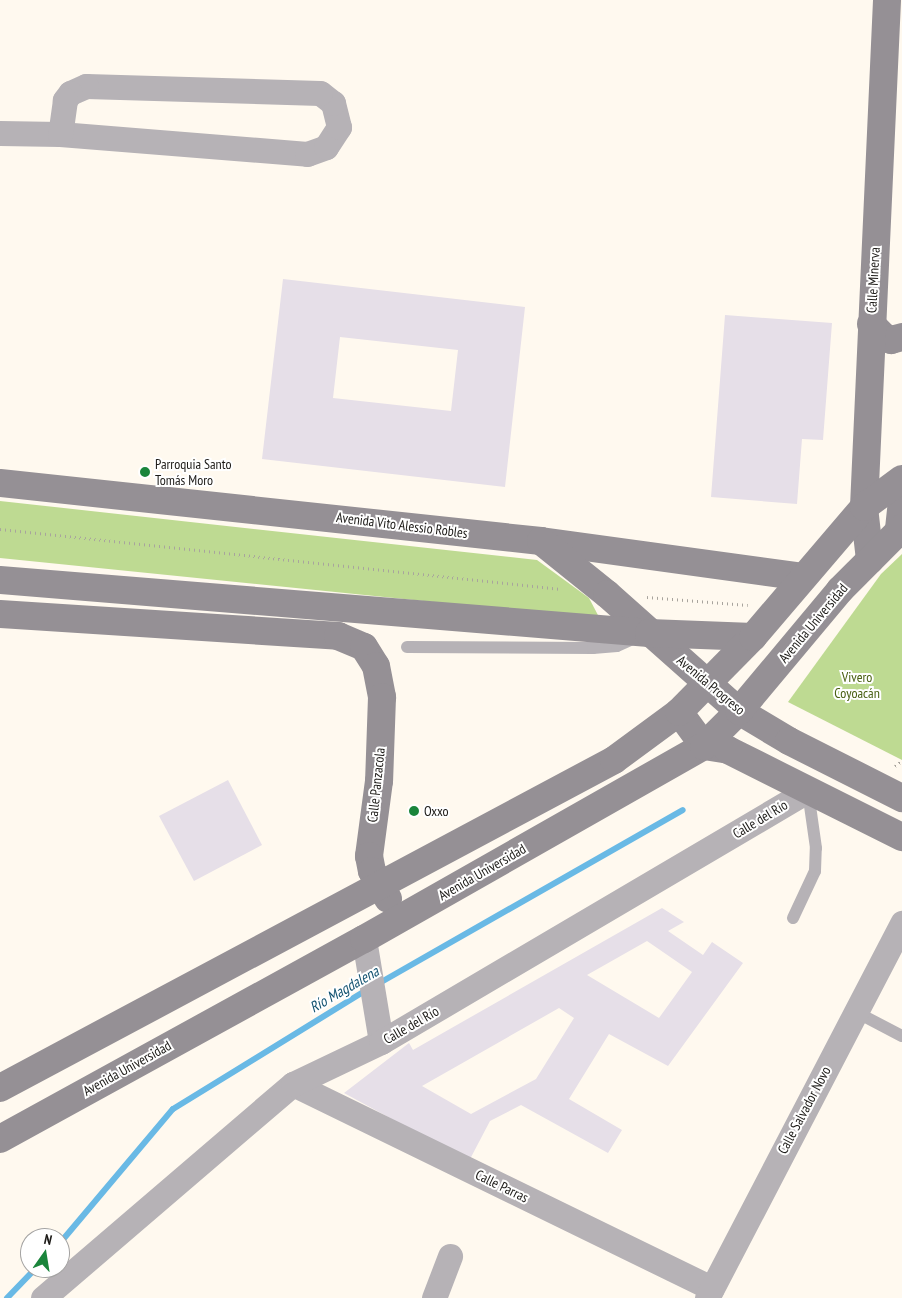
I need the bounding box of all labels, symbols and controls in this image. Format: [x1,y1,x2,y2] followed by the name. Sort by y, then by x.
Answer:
[863,247,883,313] street label: Calle Minerva
[155,456,232,488] place label: Parroquia Santo Tomás Moro
[139,466,151,478] marker: Parroquia Santo Tomás Moro
[335,509,469,541] street label: Avenida Vito Alessio Robles
[775,580,851,666] street label: Avenida Universidad
[674,652,748,718] street label: Avenida Progreso
[834,669,880,702] park label: Vivero Coyoacán
[364,747,388,823] street label: Calle Panzacola
[730,796,790,842] street label: Calle del Río
[424,803,448,819] place label: Oxxo
[408,805,420,817] marker: Oxxo
[435,840,529,904] street label: Avenida Universidad
[306,962,382,1016] water label: Río Magdalena
[380,1002,442,1048] street label: Calle del Río
[80,1037,174,1099] street label: Avenida Universidad
[774,1063,834,1157] street label: Calle Salvador Novo
[473,1166,531,1206] street label: Calle Parras
[20,1228,70,1278] north arrow
[42,1230,54,1249] text: N

